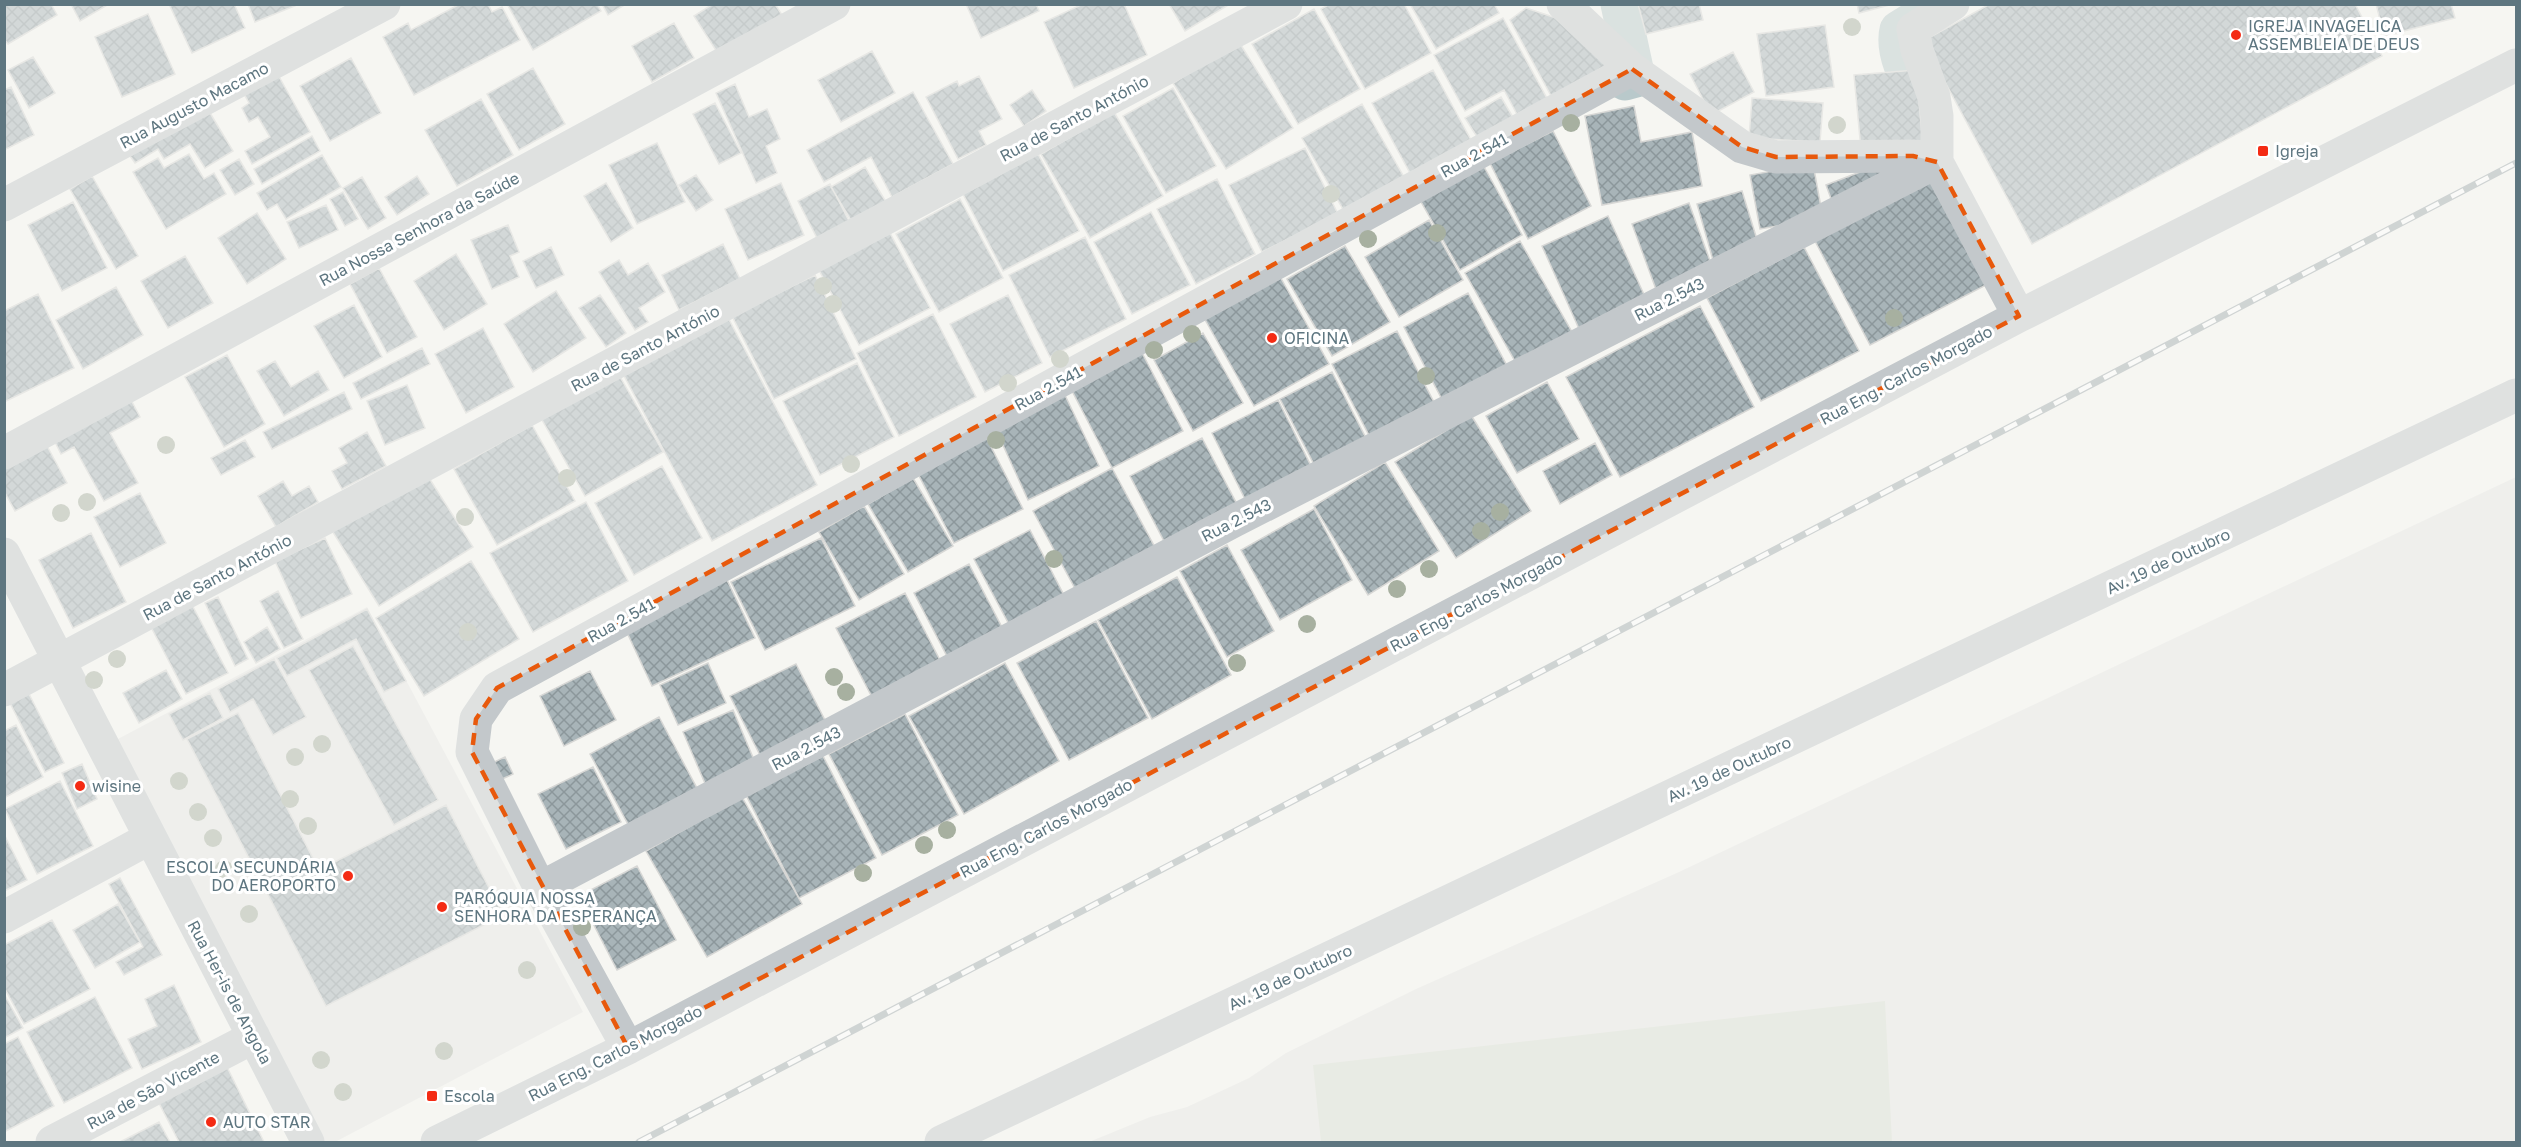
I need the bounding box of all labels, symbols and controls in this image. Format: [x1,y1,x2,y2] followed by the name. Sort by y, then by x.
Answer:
[2248,16,2420,54] place label: IGREJA INVAGELICA ASSEMBLEIA DE DEUS
[2229,28,2243,42] marker: IGREJA INVAGELICA ASSEMBLEIA DE DEUS
[116,57,272,153] street label: Rua Augusto Macamo
[996,70,1152,166] street label: Rua de Santo António
[1437,128,1511,182] street label: Rua 2.541
[2275,141,2319,161] place label: Igreja
[2256,144,2270,158] marker: Igreja
[315,168,523,290] street label: Rua Nossa Senhora da Saúde
[1631,273,1707,325] street label: Rua 2.543
[567,300,723,396] street label: Rua de Santo António
[1816,321,1996,429] street label: Rua Eng. Carlos Morgado
[1284,328,1349,348] place label: OFICINA
[1265,331,1279,345] marker: OFICINA
[1011,361,1085,415] street label: Rua 2.541
[1198,494,1274,546] street label: Rua 2.543
[2103,524,2233,598] street label: Av. 19 de Outubro
[139,529,295,625] street label: Rua de Santo António
[1386,548,1566,656] street label: Rua Eng. Carlos Morgado
[584,593,658,647] street label: Rua 2.541
[768,721,844,775] street label: Rua 2.543
[1664,732,1794,806] street label: Av. 19 de Outubro
[956,774,1136,882] street label: Rua Eng. Carlos Morgado
[92,776,141,796] place label: wisine
[73,779,87,793] marker: wisine
[166,857,336,895] place label: ESCOLA SECUNDÁRIA DO AEROPORTO
[341,869,355,883] marker: ESCOLA SECUNDÁRIA DO AEROPORTO
[454,888,657,926] place label: PARÓQUIA NOSSA SENHORA DA ESPERANÇA
[435,900,449,914] marker: PARÓQUIA NOSSA SENHORA DA ESPERANÇA
[184,917,276,1067] street label: Rua Her-is de Angola
[1225,940,1355,1014] street label: Av. 19 de Outubro
[525,1000,705,1106] street label: Rua Eng. Carlos Morgado
[83,1047,223,1133] street label: Rua de São Vicente
[444,1086,495,1106] place label: Escola
[425,1089,439,1103] marker: Escola
[223,1112,311,1132] place label: AUTO STAR
[204,1115,218,1129] marker: AUTO STAR

